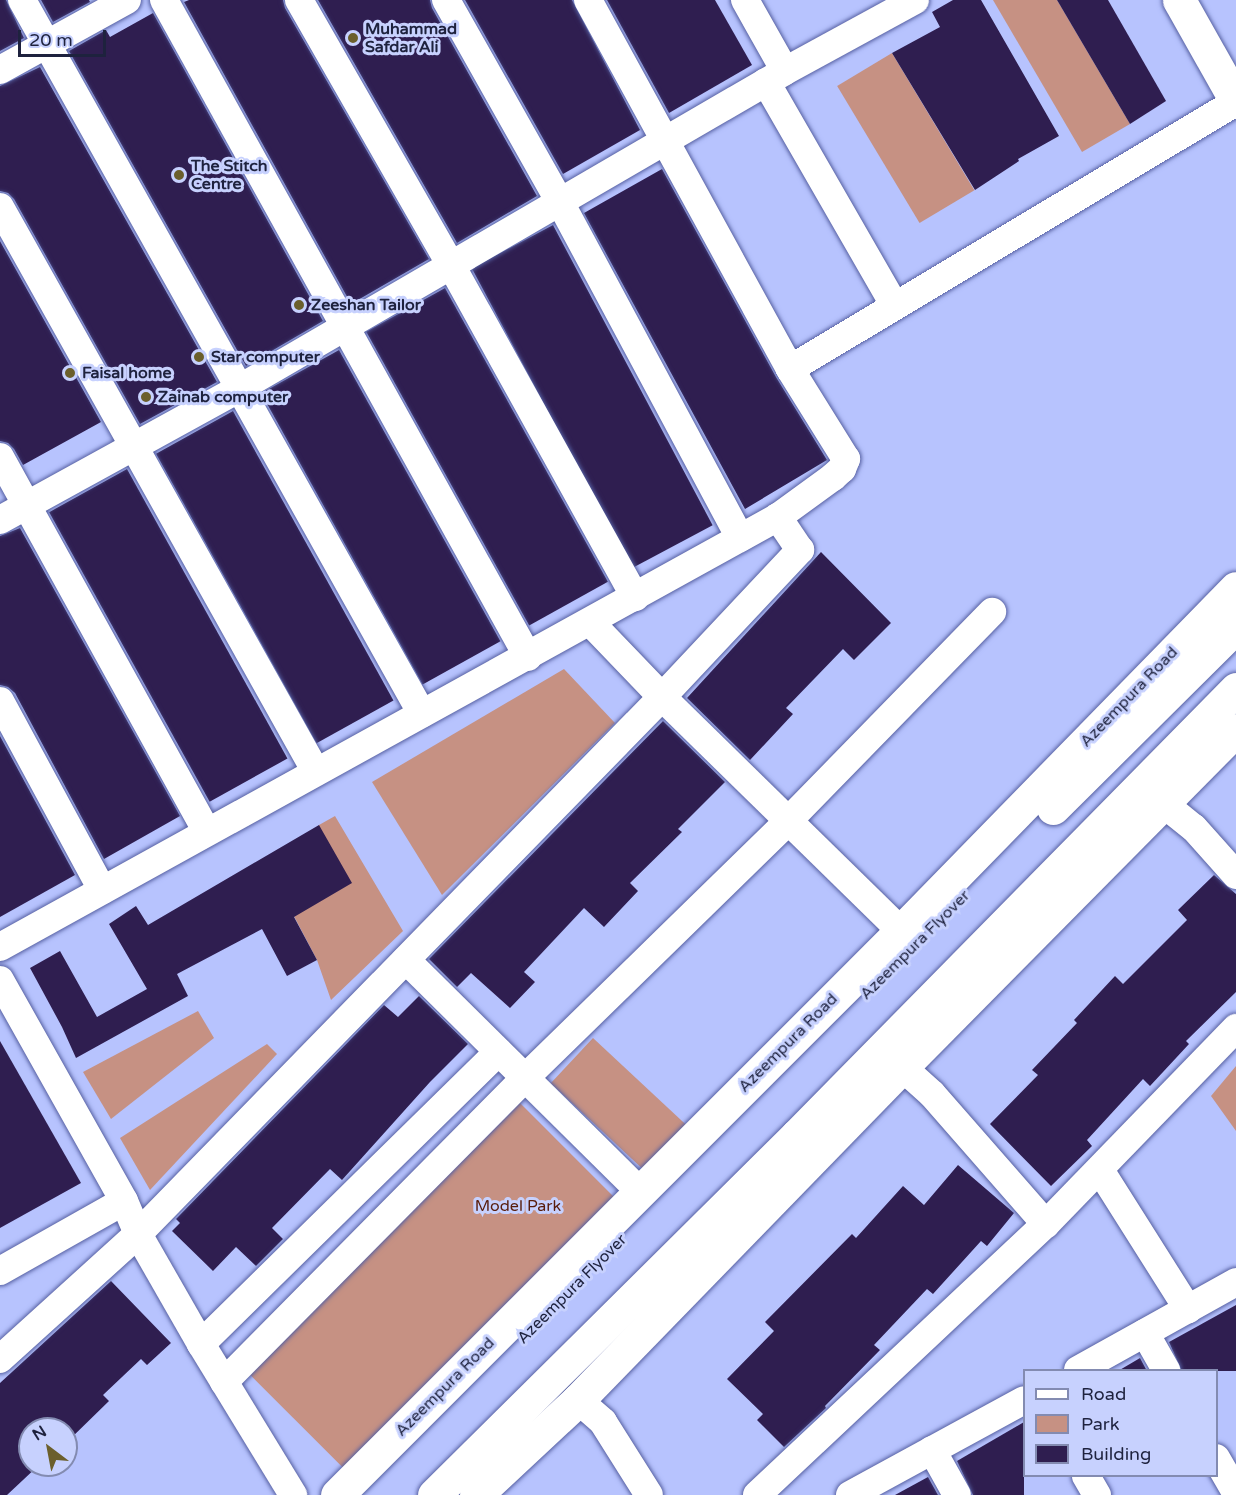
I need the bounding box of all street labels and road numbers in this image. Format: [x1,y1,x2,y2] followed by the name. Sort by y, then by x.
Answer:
[1076,643,1182,751] street label: Azeempura Road
[856,886,974,1004] street label: Azeempura Flyover
[735,990,841,1096] street label: Azeempura Road
[513,1230,631,1348] street label: Azeempura Flyover
[392,1334,498,1440] street label: Azeempura Road

